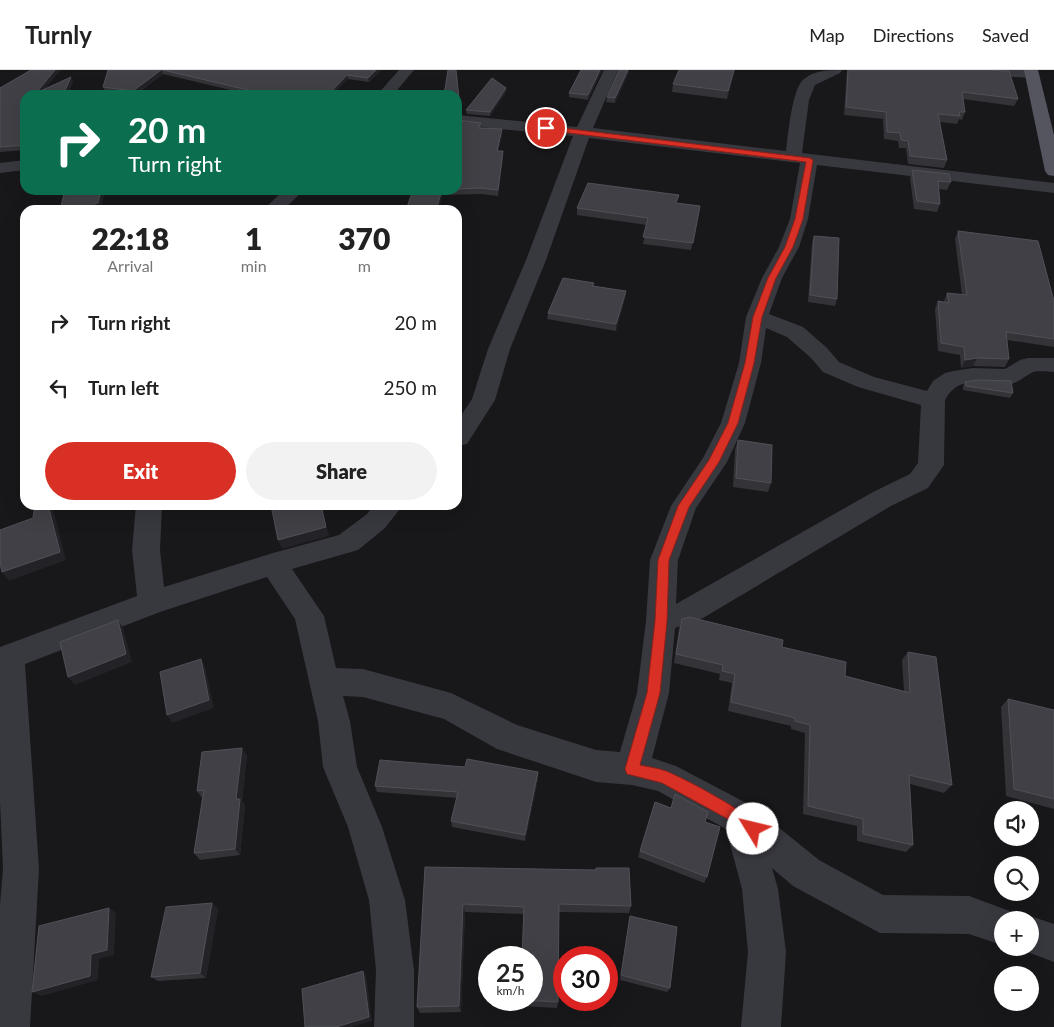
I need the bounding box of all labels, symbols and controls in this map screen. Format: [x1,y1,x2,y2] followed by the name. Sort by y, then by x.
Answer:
[25,20,92,49] text: Turnly
[809,24,845,46] text: Map
[873,24,954,46] text: Directions
[982,24,1029,46] text: Saved
[525,107,567,149] pin
[128,108,206,150] text: 20 m
[45,110,110,175] icon: right
[532,114,560,142] icon: arrive
[128,150,222,177] text: Turn right
[92,220,169,256] text: 22:18
[245,220,262,256] text: 1
[338,220,390,256] text: 370
[107,256,153,275] text: Arrival
[241,256,267,275] text: min
[358,256,371,275] text: m
[45,309,73,337] icon: right
[88,311,170,334] text: Turn right
[394,311,437,334] text: 20 m
[45,374,73,402] icon: left
[88,376,159,399] text: Turn left
[383,376,437,399] text: 250 m
[45,442,236,500] button: Exit
[246,442,437,500] button: Share
[994,801,1039,1011] map controls
[994,801,1039,846] button: sound
[726,802,778,854] position arrow
[994,856,1039,901] button: search
[994,911,1039,956] button: +
[553,946,618,1011] speed limit sign: 30
[496,957,525,987] text: 25
[994,966,1039,1011] button: −
[496,983,525,998] text: km/h

